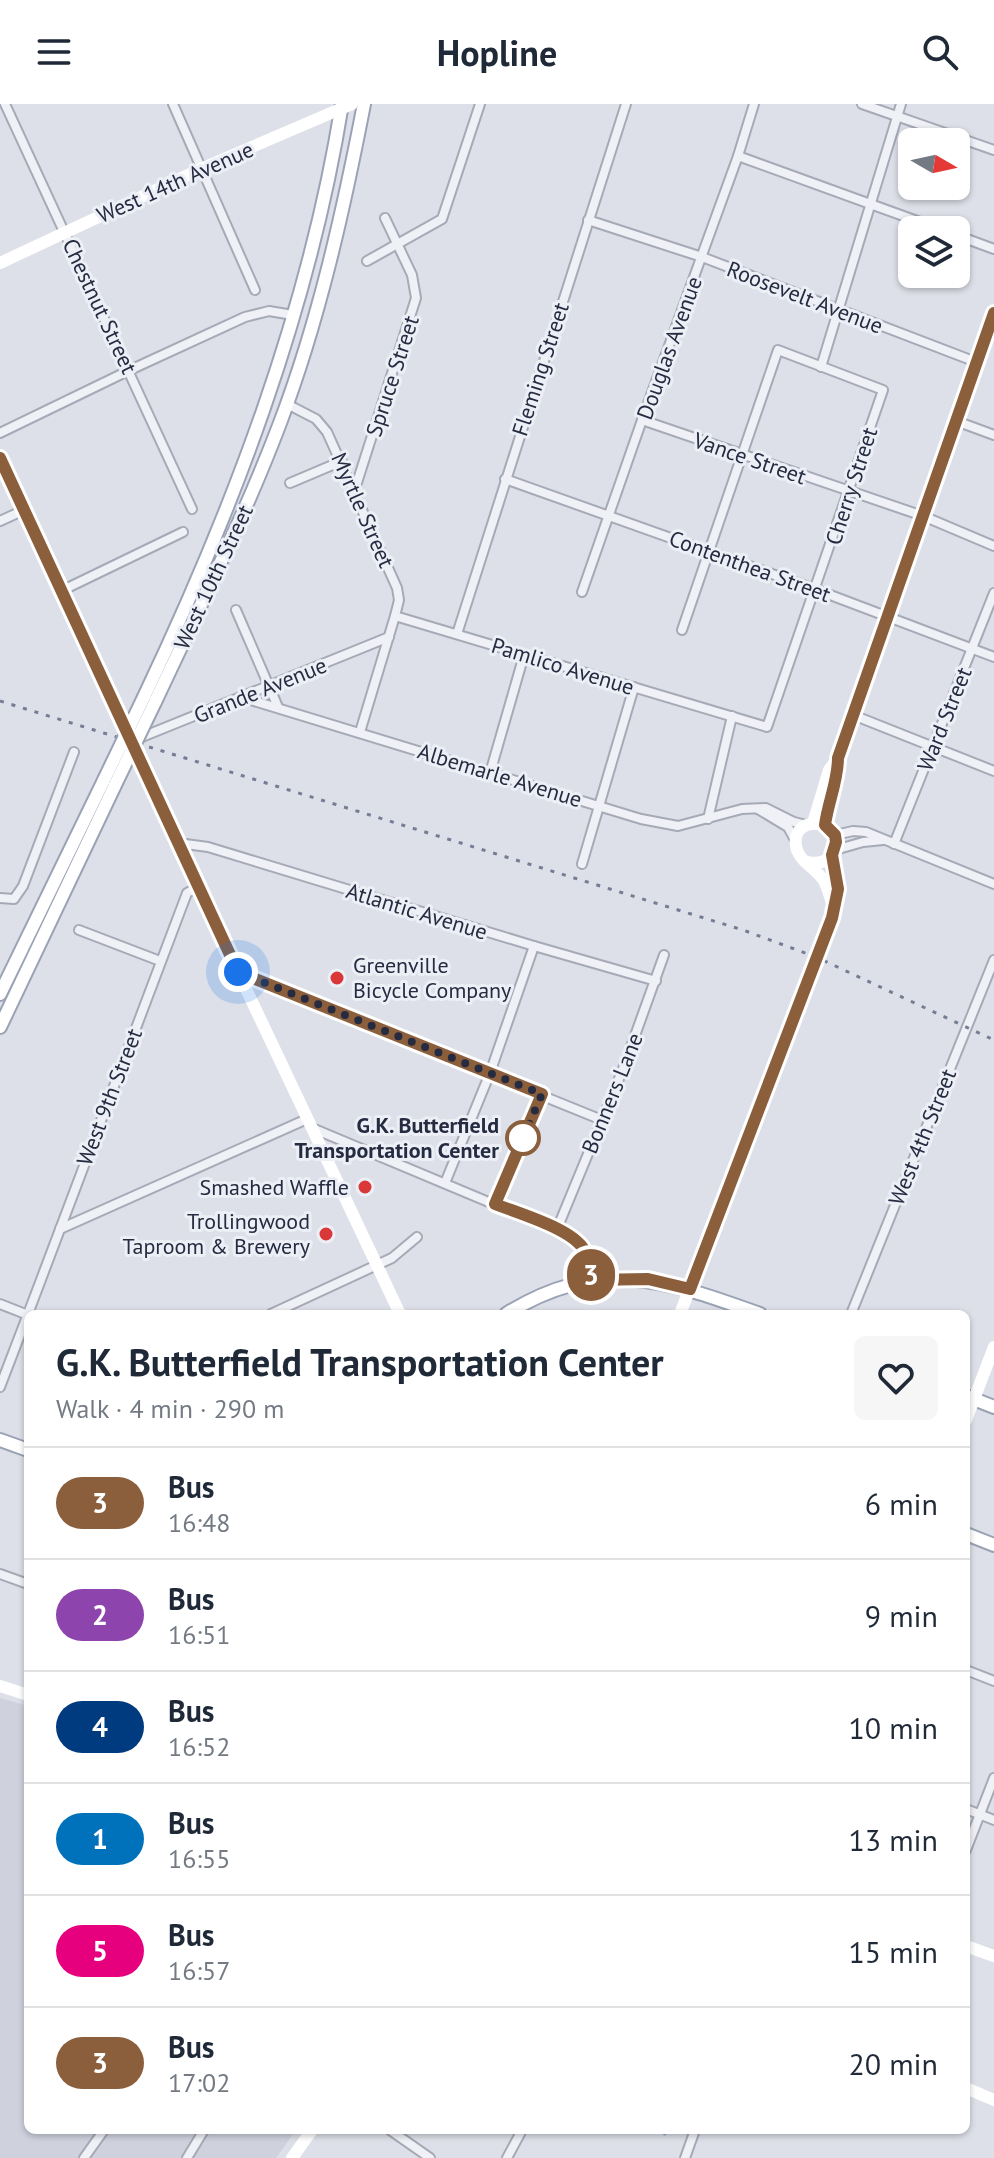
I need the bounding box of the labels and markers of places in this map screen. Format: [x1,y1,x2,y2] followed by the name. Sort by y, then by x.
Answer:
[353,951,512,1004] place label: Greenville Bicycle Company
[328,969,346,987] marker: Greenville Bicycle Company
[294,1111,499,1164] place label: G.K. Butterfield Transportation Center
[506,1121,540,1155] marker: G.K. Butterfield Transportation Center
[200,1173,349,1201] place label: Smashed Waffle
[356,1178,374,1196] marker: Smashed Waffle
[123,1207,311,1260] place label: Trollingwood Taproom & Brewery
[317,1225,335,1243] marker: Trollingwood Taproom & Brewery

